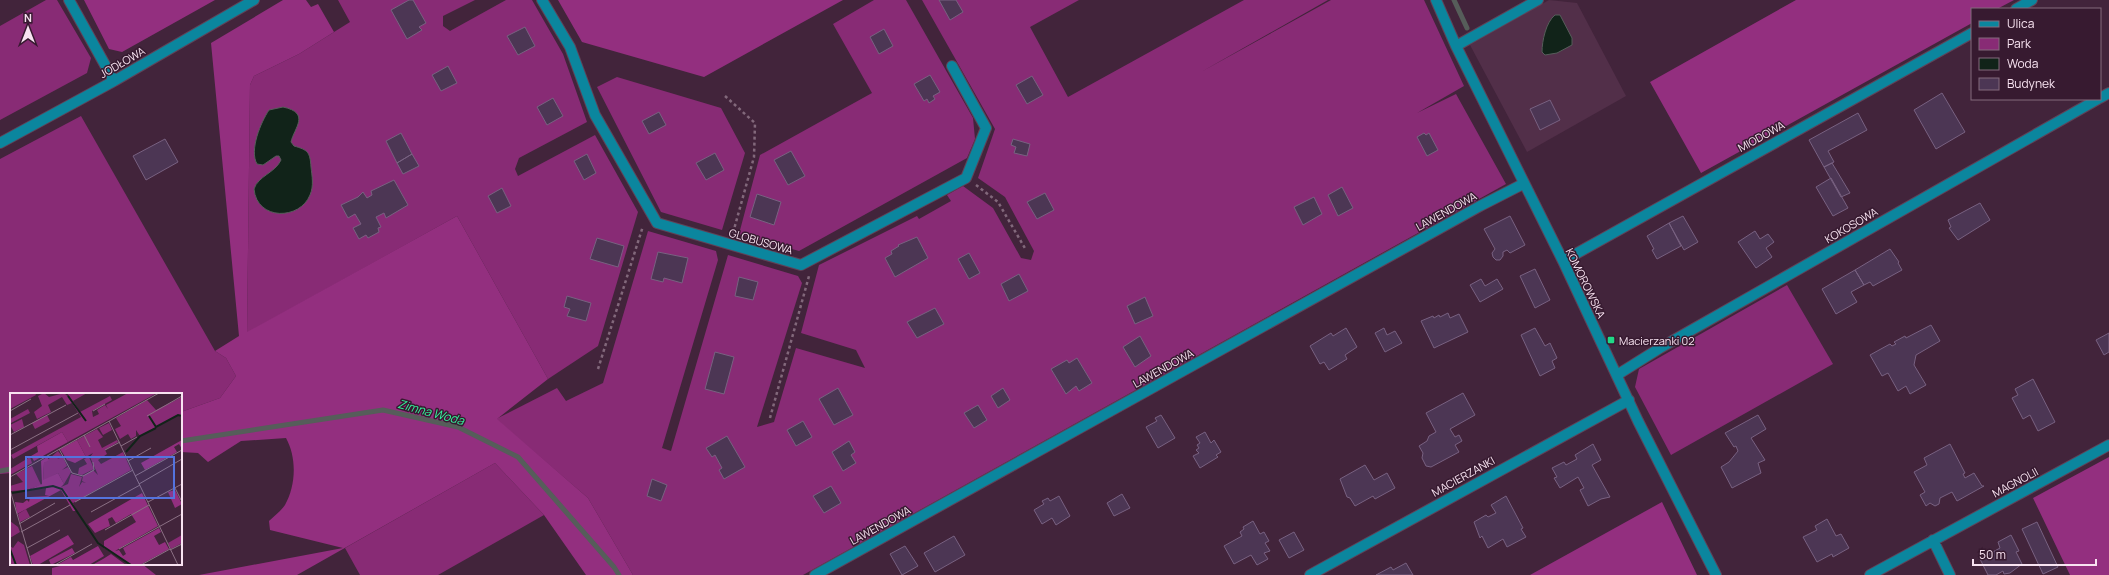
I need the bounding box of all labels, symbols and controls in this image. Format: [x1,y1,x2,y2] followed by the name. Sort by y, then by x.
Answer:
[8,8,48,48] north arrow
[1971,8,2101,100] legend
[24,10,32,25] text: N
[2007,15,2034,32] text: Ulica
[2007,35,2032,52] text: Park
[97,43,147,81] street label: JODŁOWA
[2007,55,2038,72] text: Woda
[2007,75,2056,92] text: Budynek
[1735,117,1787,155] street label: MIODOWA
[1413,188,1479,234] street label: LAWENDOWA
[1822,204,1880,246] street label: KOKOSOWA
[727,225,795,257] street label: GLOBUSOWA
[1563,245,1609,321] street label: KOMOROWSKA
[1619,333,1695,348] place label: Macierzanki 02
[1606,335,1616,345] marker: Macierzanki 02
[1130,345,1196,391] street label: LAWENDOWA
[10,393,182,565] inset map
[396,395,467,429] water label: Zimna Woda
[1429,452,1497,500] street label: MACIERZANKI
[1989,464,2041,500] street label: MAGNOLII
[847,502,913,548] street label: LAWENDOWA
[1973,541,2096,567] scale bar
[1979,546,2006,563] text: 50 m

